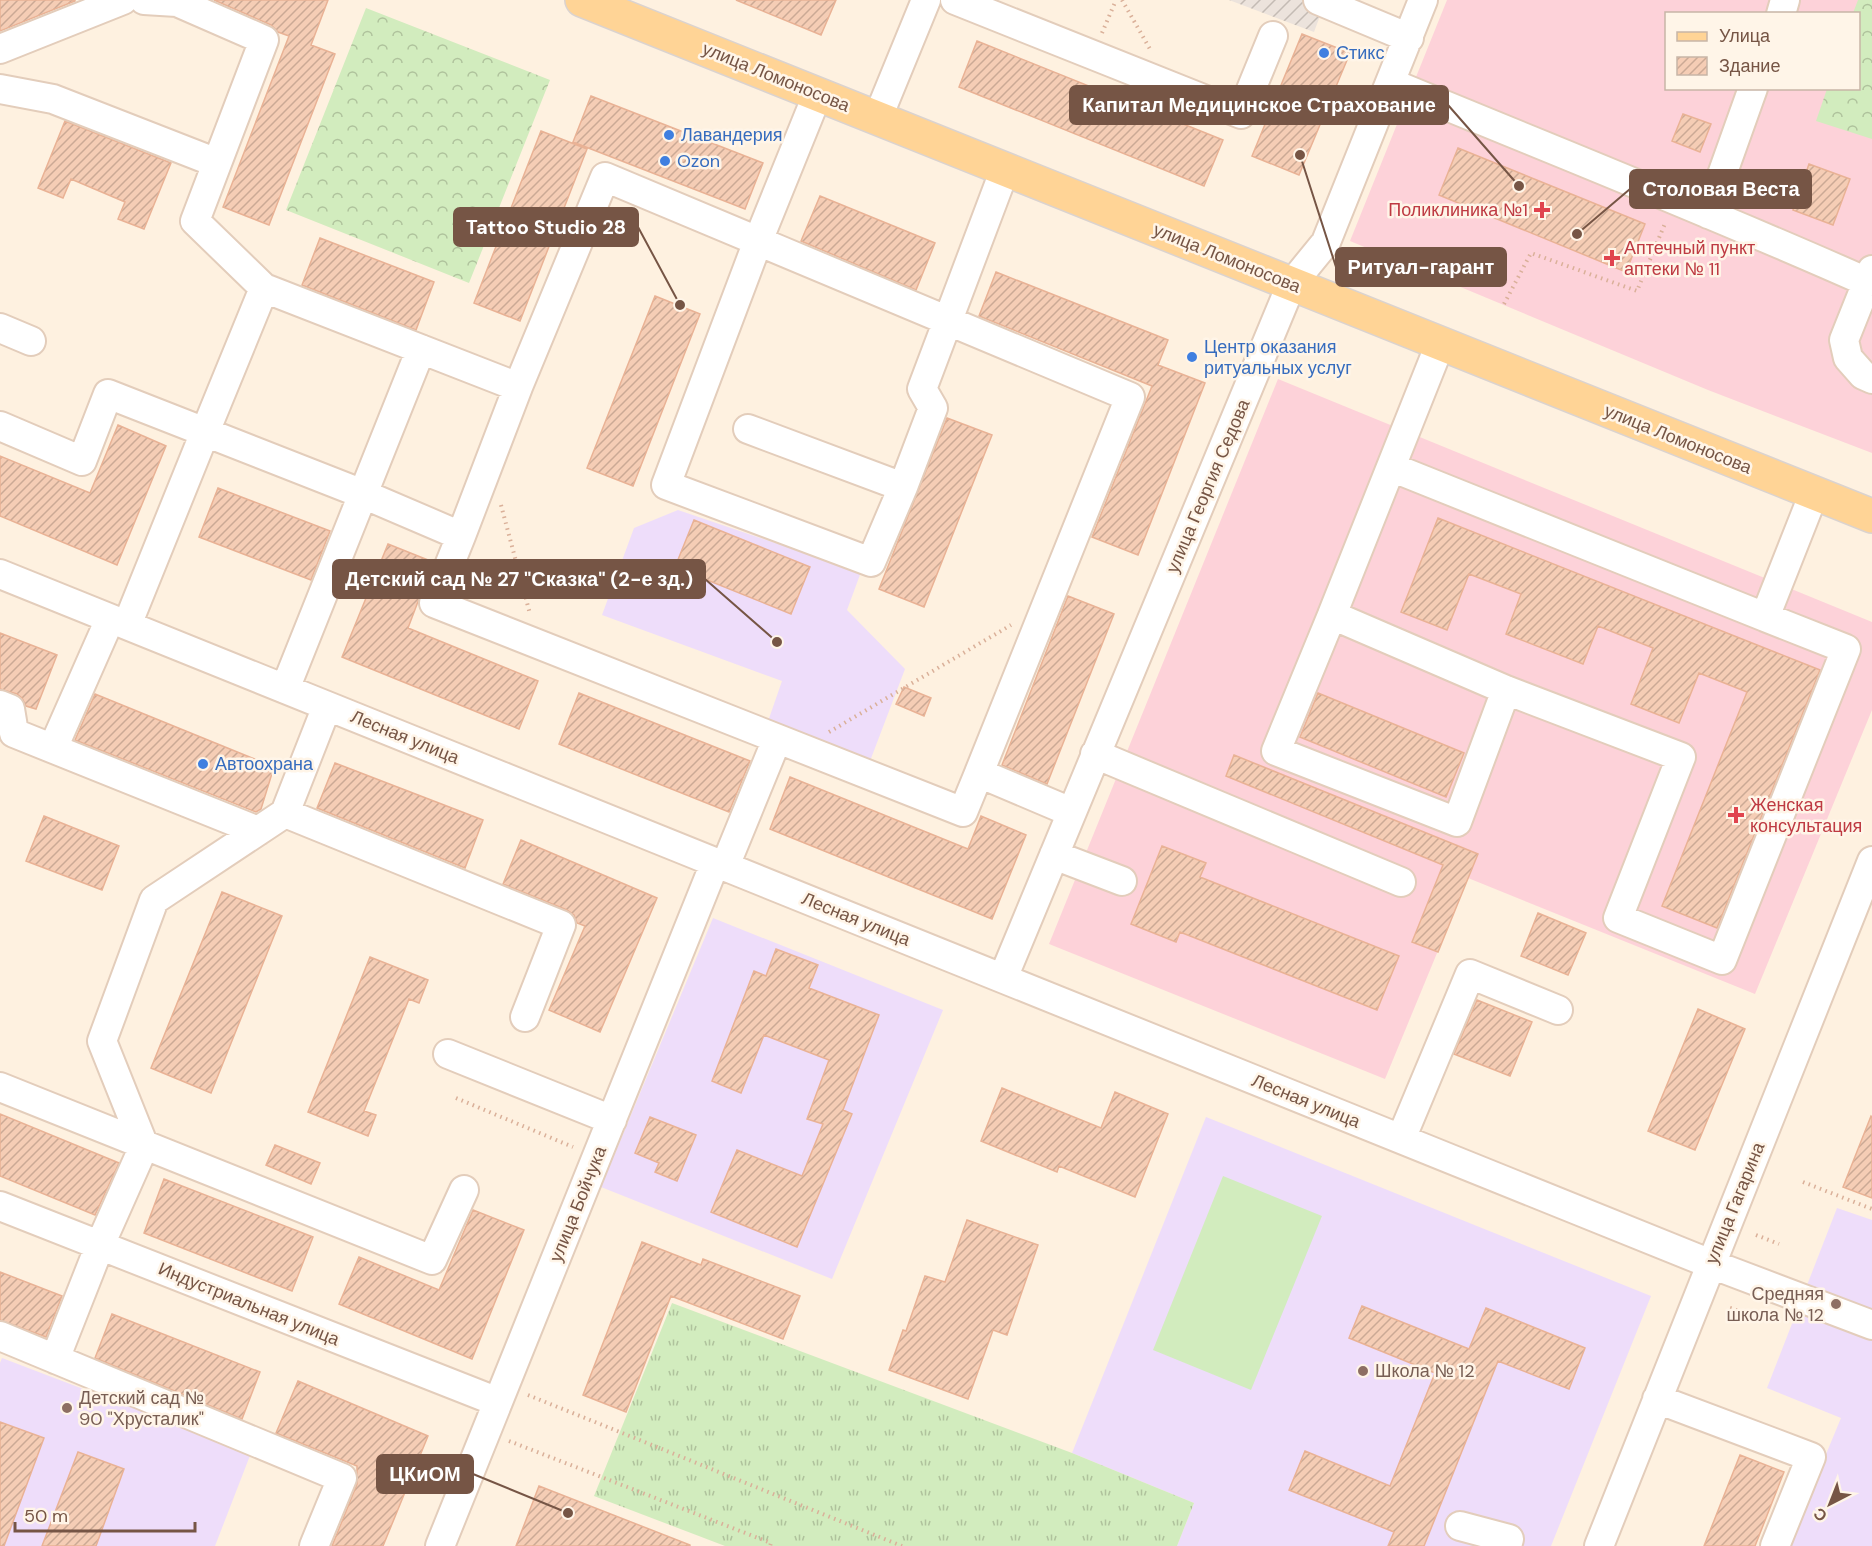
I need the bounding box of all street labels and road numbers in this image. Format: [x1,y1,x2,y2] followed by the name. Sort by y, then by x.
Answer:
[699,36,854,118] street label: улица Ломоносова
[1150,217,1305,299] street label: улица Ломоносова
[1161,395,1256,577] street label: улица Георгия Седова
[1601,398,1756,480] street label: улица Ломоносова
[347,704,464,770] street label: Лесная улица
[798,886,915,952] street label: Лесная улица
[1248,1068,1365,1134] street label: Лесная улица
[1700,1138,1771,1267] street label: улица Гагарина
[544,1142,612,1265] street label: улица Бойчука
[155,1257,344,1352] street label: Индустриальная улица

